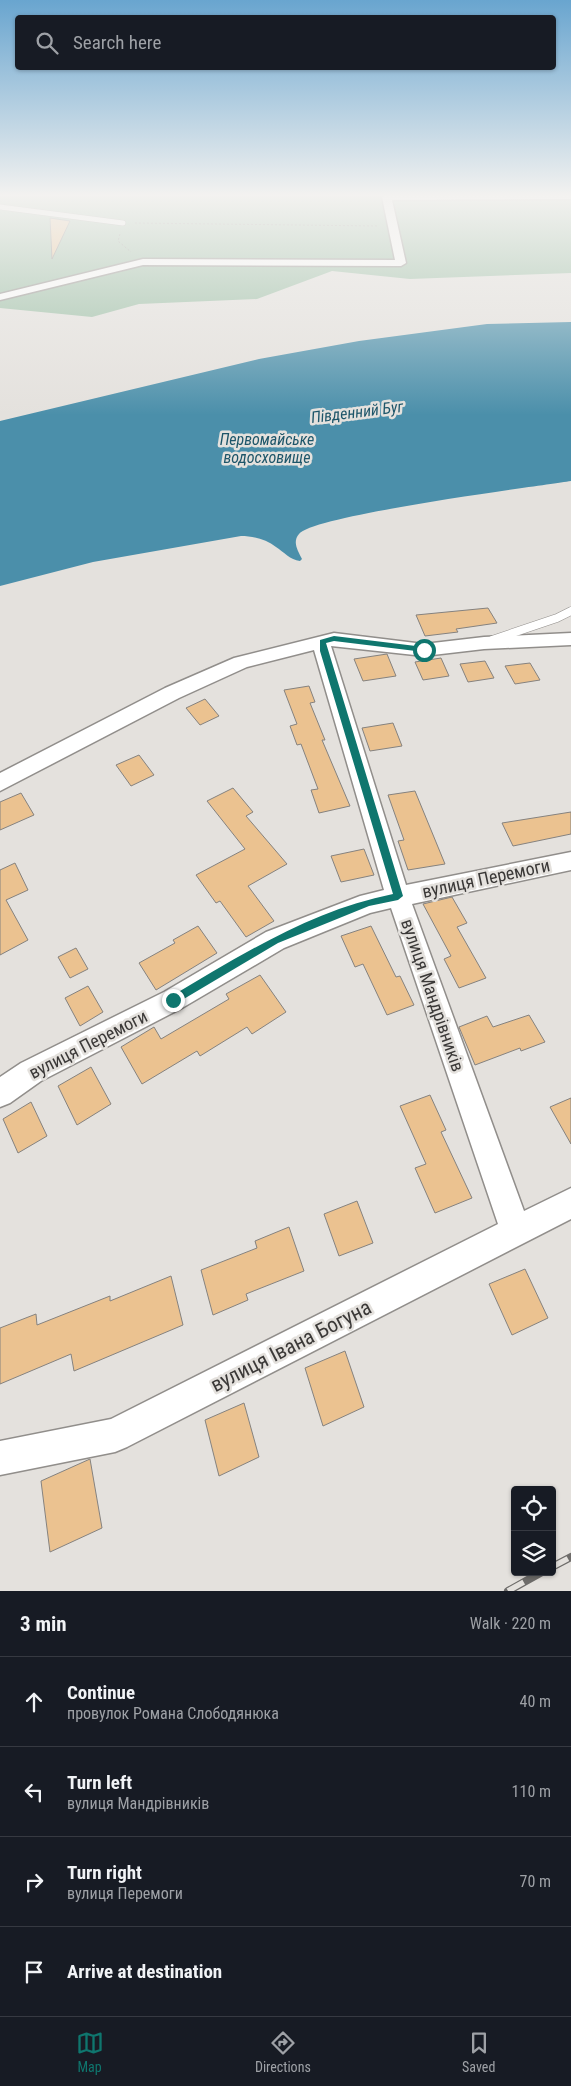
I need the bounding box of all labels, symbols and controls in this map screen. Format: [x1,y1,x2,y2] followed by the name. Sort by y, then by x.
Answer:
[15,15,556,70] search box
[33,29,61,57] icon: search
[73,31,161,54] text: Search here
[310,397,405,427] water label: Південний Буг
[220,430,314,467] water label: Первомайське водосховище
[413,639,436,662] route start
[420,854,552,902] street label: вулиця Перемоги
[397,916,469,1074] street label: вулиця Мандрівників
[162,989,185,1012] route end
[25,1005,151,1083] street label: вулиця Перемоги
[207,1295,375,1397] street label: вулиця Івана Богуна
[511,1486,556,1576] map controls
[511,1486,556,1531] button: locate
[511,1531,556,1576] button: layers
[20,1612,67,1636] text: 3 min
[470,1614,551,1633] text: Walk · 220 m
[67,1681,135,1704] text: Continue
[20,1688,48,1716] icon: ahead
[519,1692,551,1711] text: 40 m
[67,1704,279,1723] text: провулок Романа Слободянюка
[67,1771,132,1794] text: Turn left
[20,1778,48,1806] icon: left
[512,1782,551,1801] text: 110 m
[67,1794,209,1813] text: вулиця Мандрівників
[67,1861,142,1884] text: Turn right
[20,1868,48,1896] icon: right
[519,1872,551,1891] text: 70 m
[67,1884,183,1903] text: вулиця Перемоги
[20,1958,48,1986] icon: arrive
[67,1960,222,1983] text: Arrive at destination
[76,2029,104,2075] tab: Map
[255,2029,311,2075] tab: Directions
[462,2029,495,2075] tab: Saved

